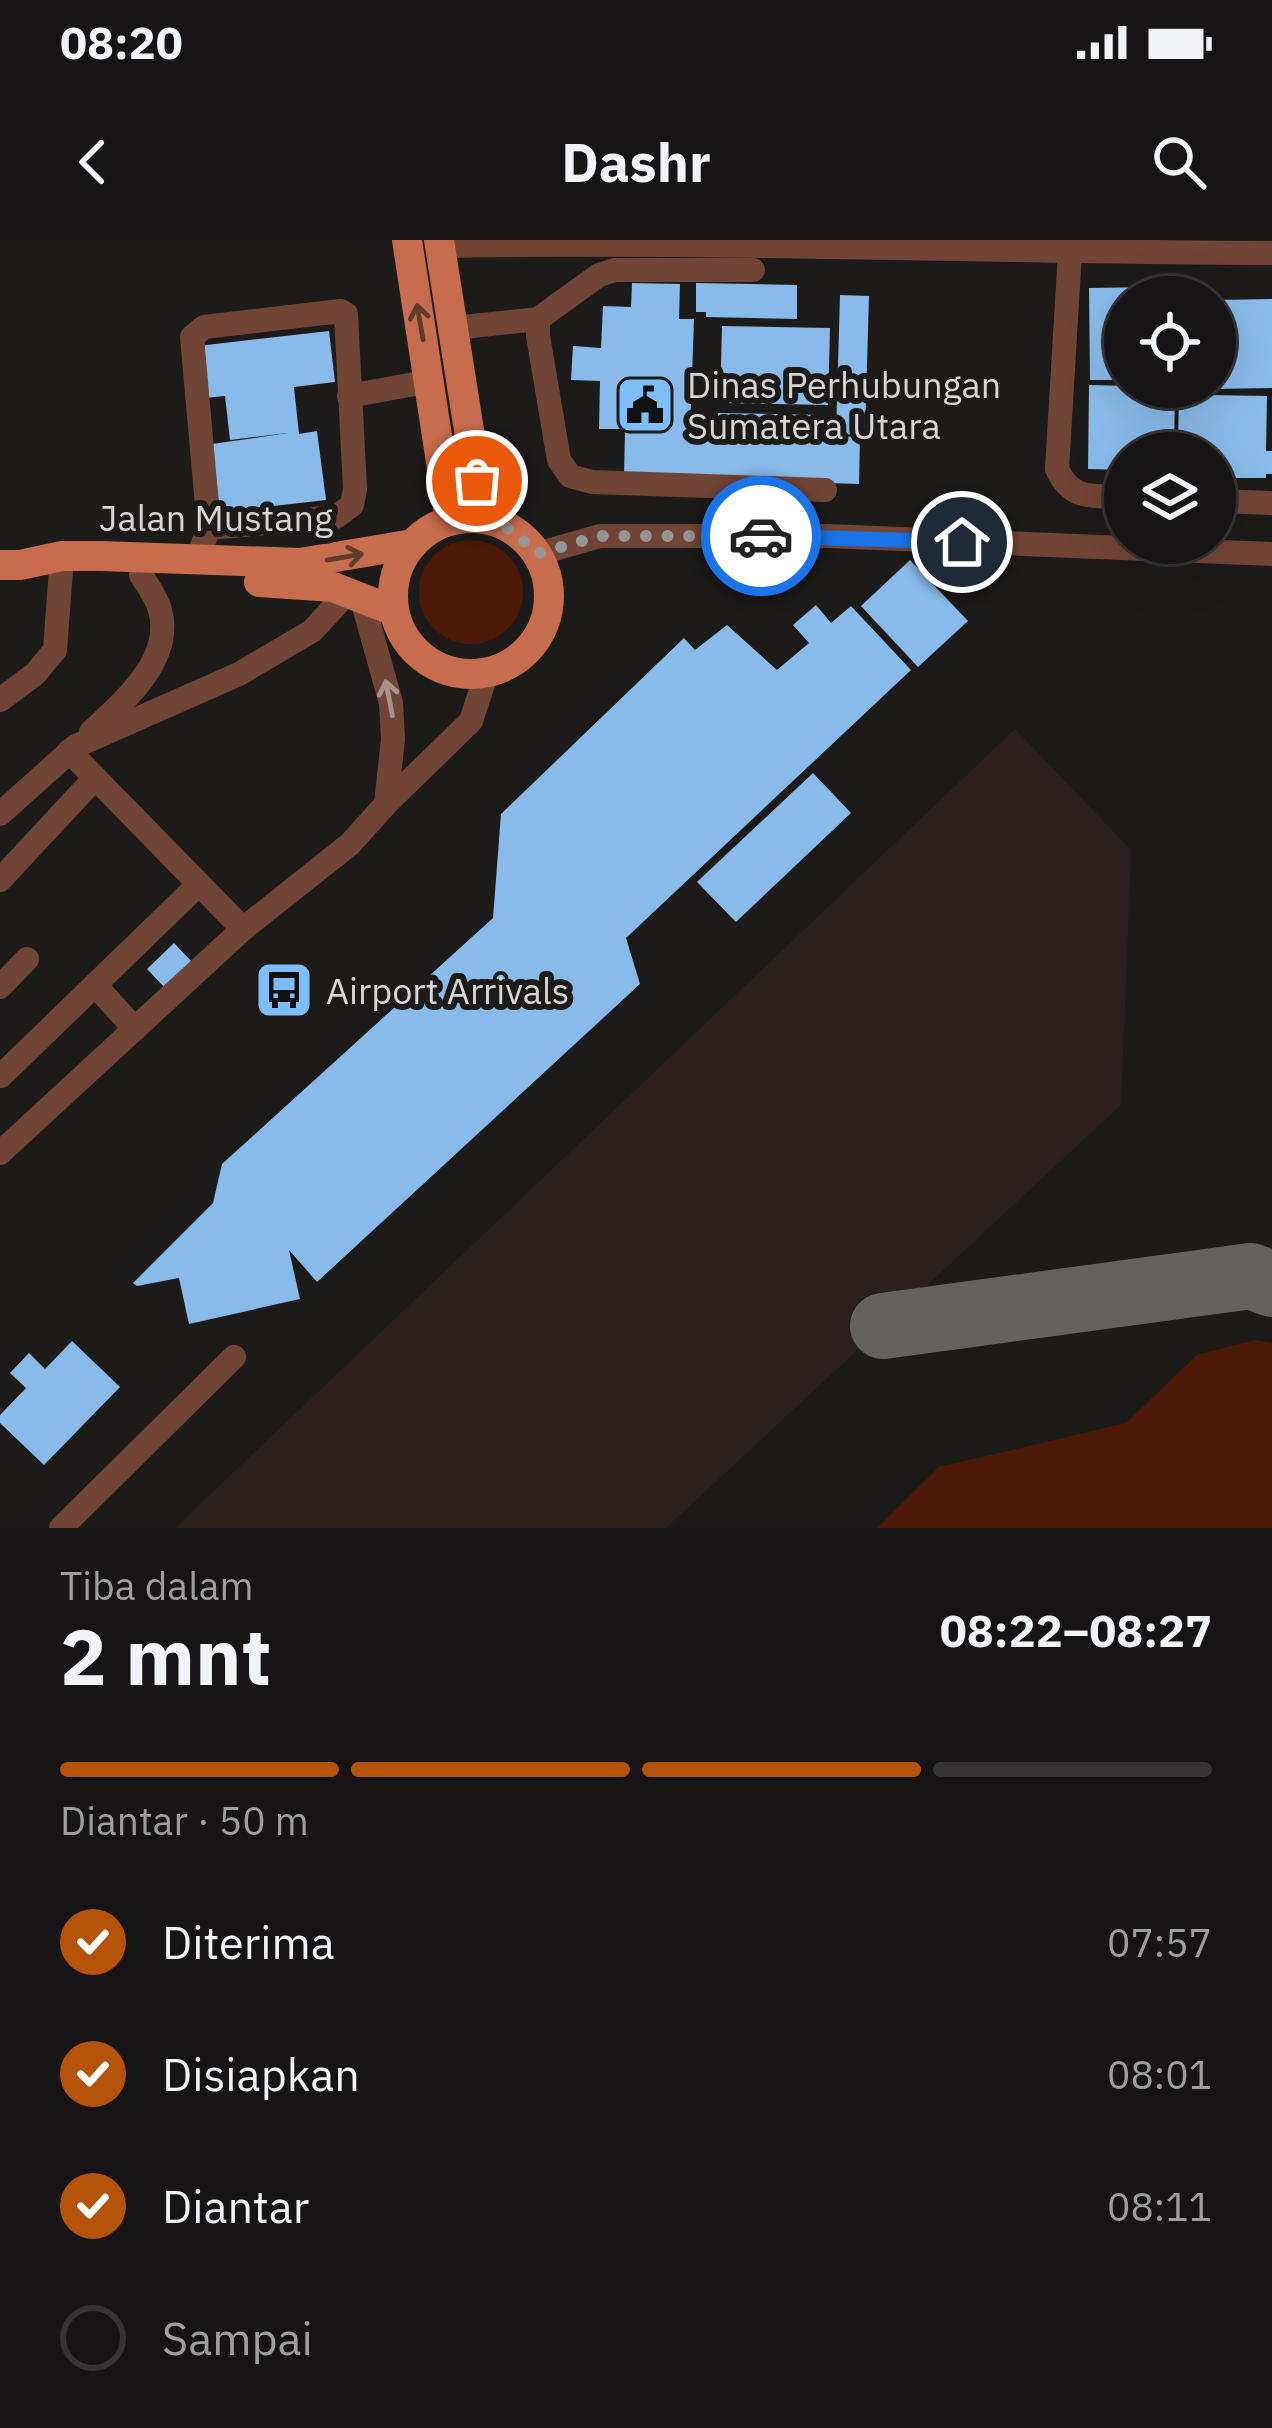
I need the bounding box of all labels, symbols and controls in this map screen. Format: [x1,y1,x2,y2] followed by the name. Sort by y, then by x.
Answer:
[60,13,183,71] text: 08:20
[561,127,711,197] text: Dashr
[60,129,126,195] icon: back
[1146,129,1212,195] icon: search
[1104,276,1236,564] map controls
[1104,276,1236,408] button: locate
[408,303,431,342] one-way arrow
[687,361,1001,449] place label: Dinas Perhubungan Sumatera Utara
[614,374,676,436] public building icon: Dinas Perhubungan Sumatera Utara
[426,430,528,532] pin
[1104,432,1236,564] button: layers
[444,448,510,514] icon: bag
[701,476,821,596] courier
[911,491,1013,593] pin
[99,494,333,541] street label: Jalan Mustang
[728,503,794,569] icon: car
[929,509,995,575] icon: home
[325,544,364,567] one-way arrow
[377,680,399,719] one-way arrow
[253,959,315,1021] bus stop icon: Airport Arrivals
[326,967,569,1014] place label: Airport Arrivals
[60,1560,254,1611] text: Tiba dalam
[940,1601,1212,1659] text: 08:22–08:27
[60,1605,271,1706] text: 2 mnt
[60,1795,309,1846] text: Diantar · 50 m
[60,1909,126,1975] icon: check
[162,1913,335,1971] text: Diterima
[1107,1917,1212,1968] text: 07:57
[60,2041,126,2107] icon: check
[162,2045,360,2103] text: Disiapkan
[1107,2049,1212,2100] text: 08:01
[60,2173,126,2239] icon: check
[162,2177,309,2235] text: Diantar
[1107,2181,1212,2232] text: 08:11
[162,2309,313,2367] text: Sampai

